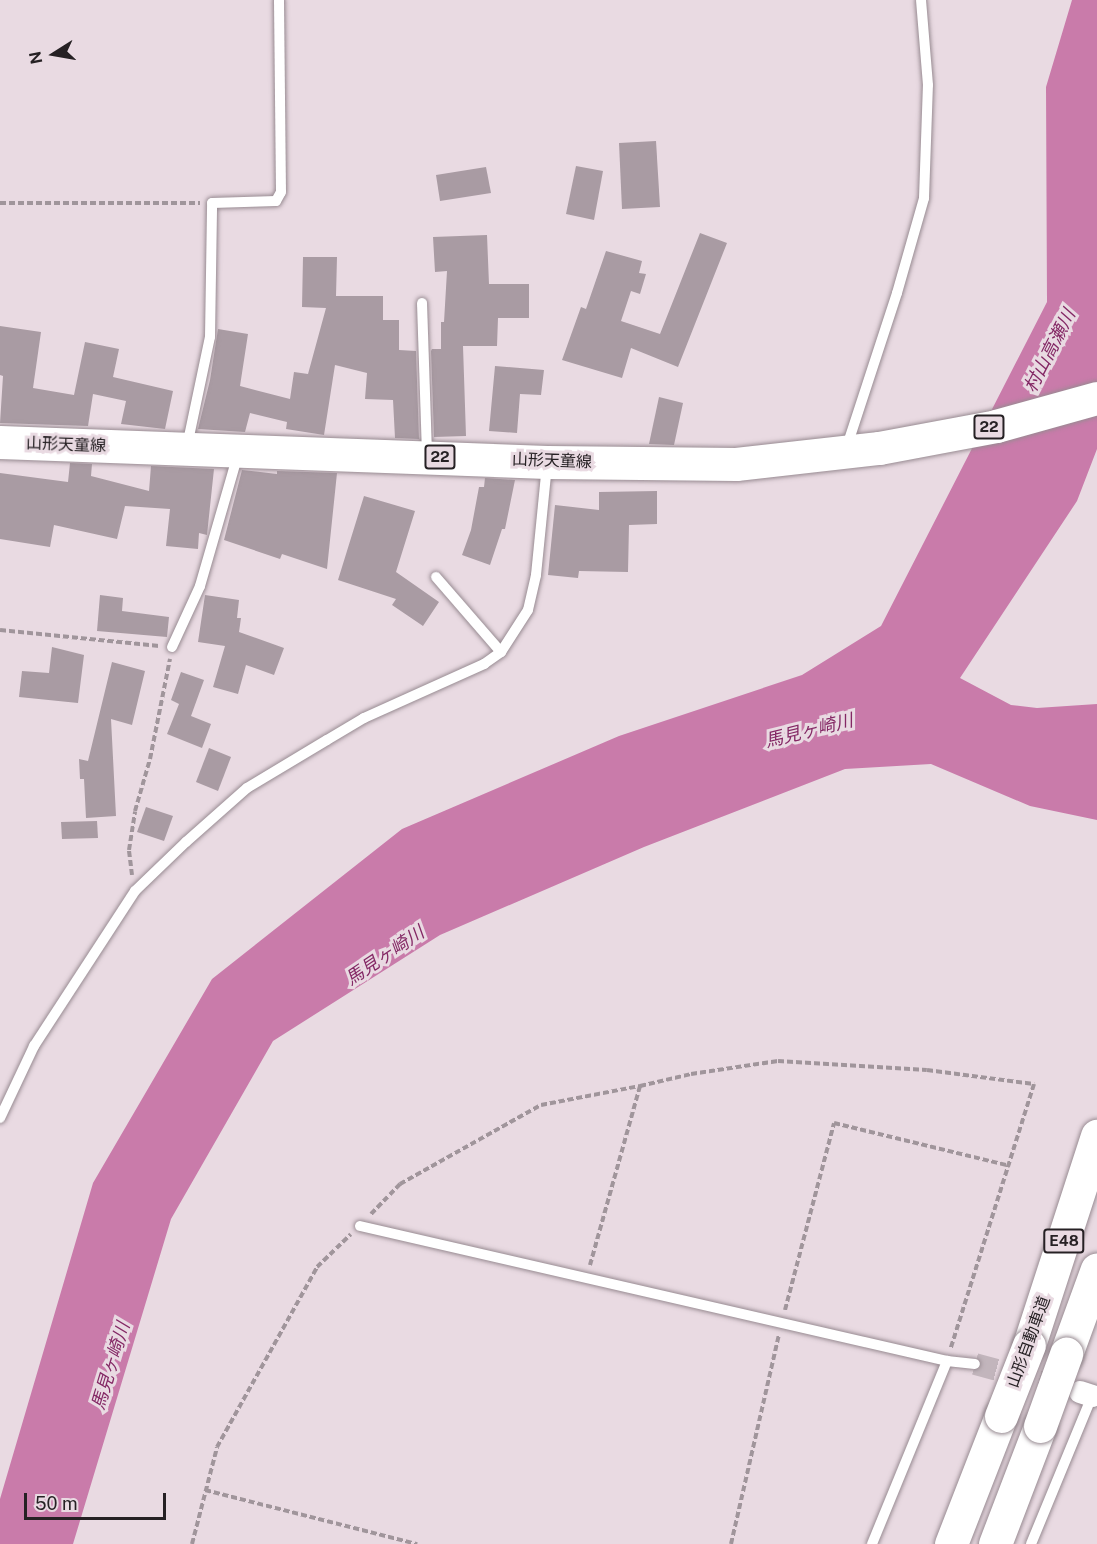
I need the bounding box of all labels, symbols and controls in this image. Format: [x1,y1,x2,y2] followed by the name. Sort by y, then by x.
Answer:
[24,24,84,84] north arrow
[25,50,46,65] text: N
[1020,306,1080,396] water label: 村山高瀬川
[972,415,1006,439] road number: 22
[26,434,106,456] street label: 山形天童線
[424,445,456,469] road number: 22
[512,450,592,472] street label: 山形天童線
[763,710,855,752] water label: 馬見ヶ崎川
[342,922,428,990] water label: 馬見ヶ崎川
[1043,1229,1085,1253] road number: E48
[1004,1294,1054,1390] street label: 山形自動車道
[88,1320,134,1412] water label: 馬見ヶ崎川
[27,1481,170,1519] scale bar
[35,1493,78,1514] text: 50 m

